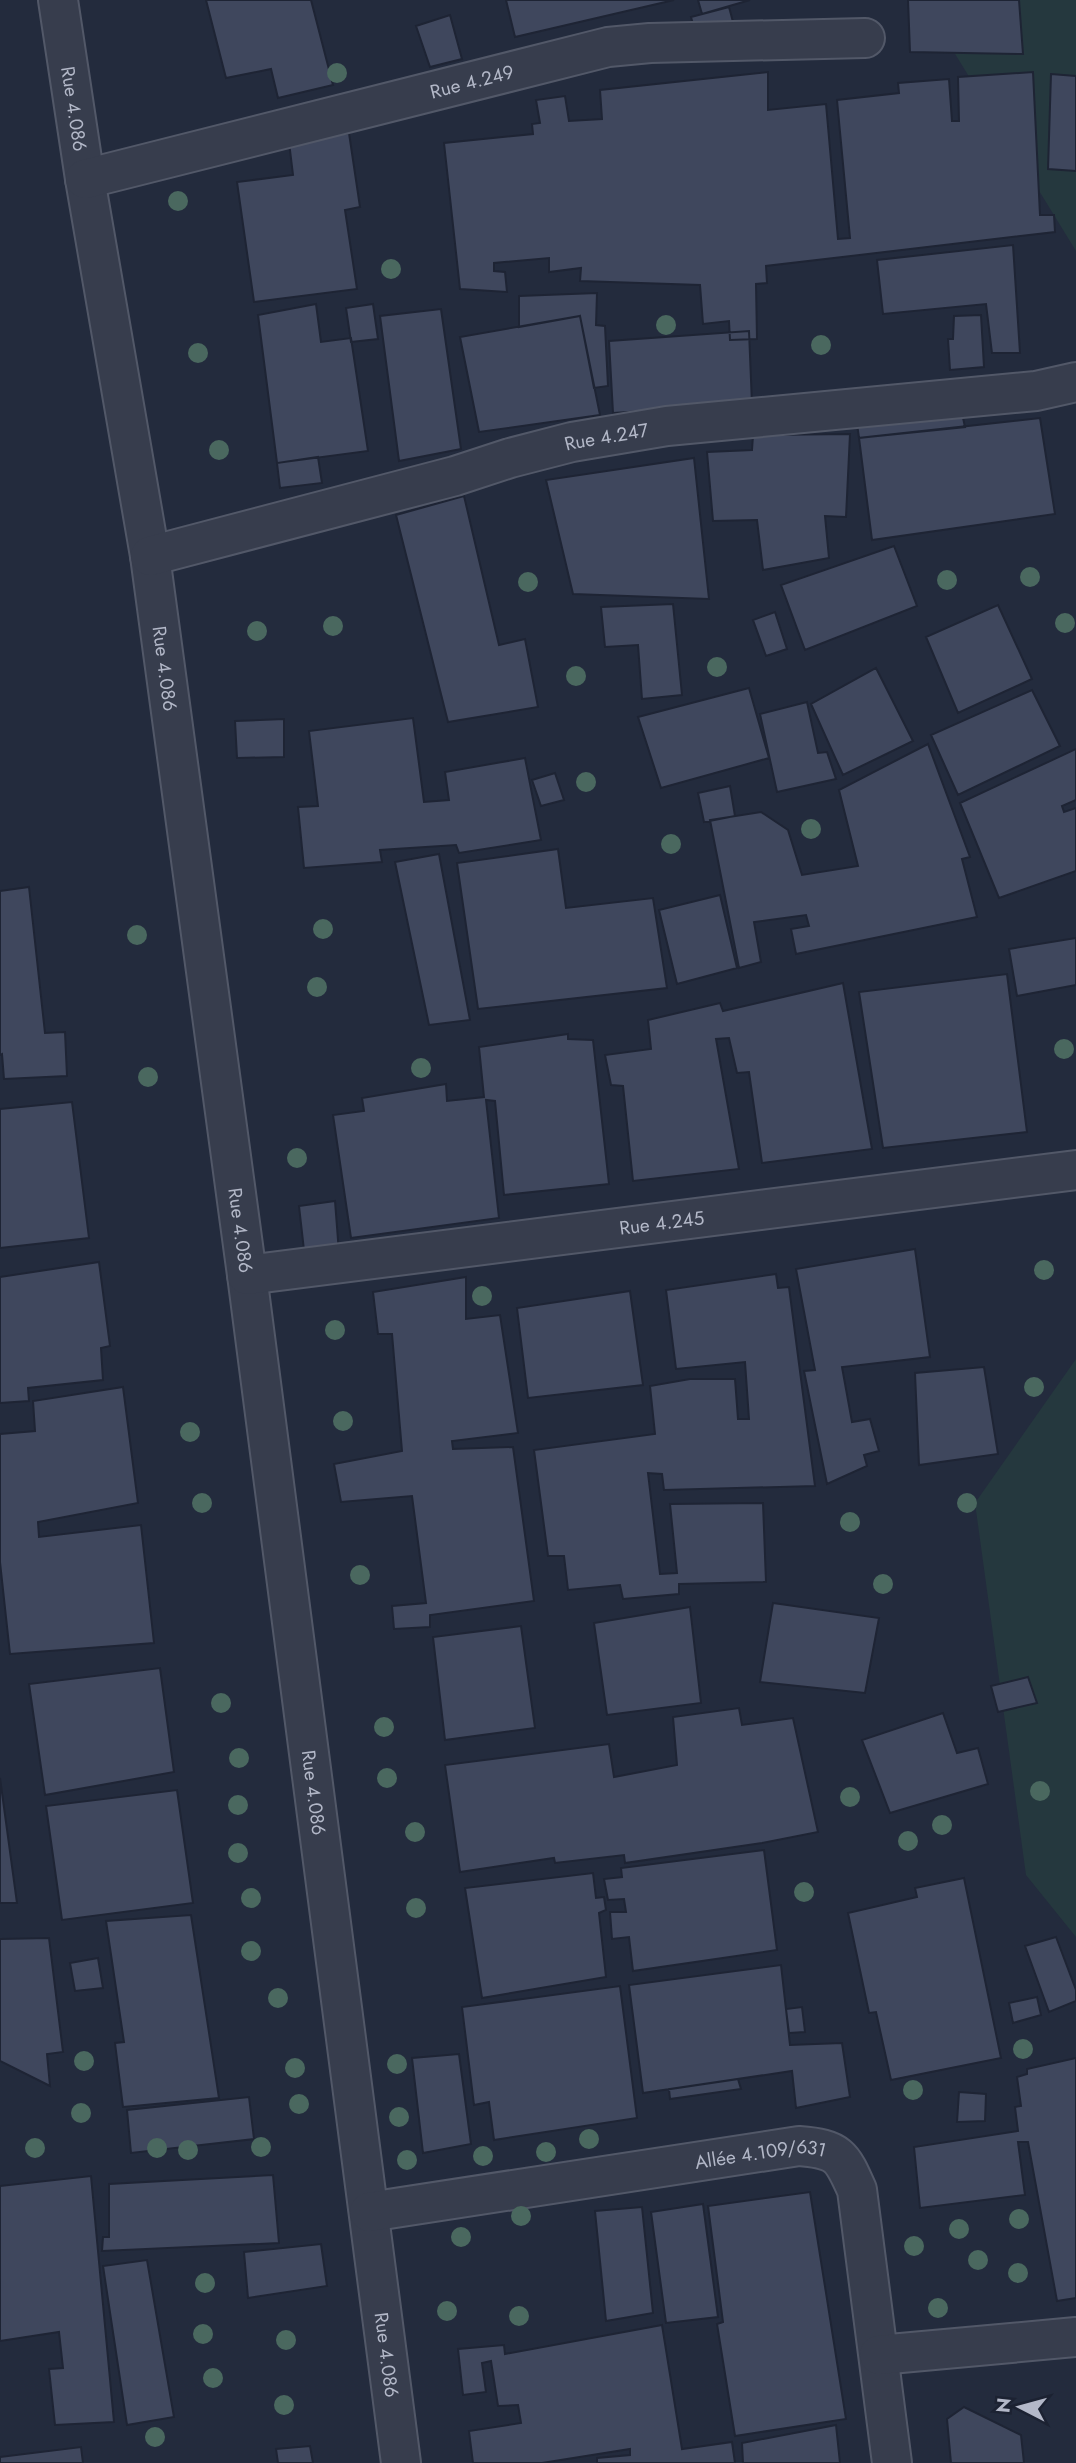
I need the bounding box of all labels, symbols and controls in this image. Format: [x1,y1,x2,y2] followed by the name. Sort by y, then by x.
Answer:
[427,58,517,105] street label: Rue 4.249
[55,64,94,153] street label: Rue 4.086
[561,416,650,457] street label: Rue 4.247
[146,624,184,713] street label: Rue 4.086
[222,1186,260,1275] street label: Rue 4.086
[618,1204,706,1241] street label: Rue 4.245
[295,1748,333,1837] street label: Rue 4.086
[693,2132,829,2175] street label: Allée 4.109/631
[368,2311,406,2399] street label: Rue 4.086
[985,2372,1055,2442] north arrow
[989,2396,1018,2414] text: N

